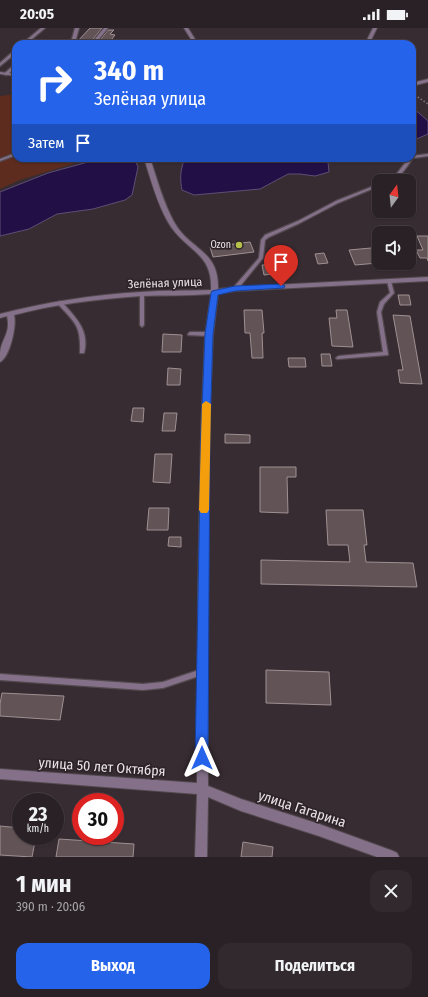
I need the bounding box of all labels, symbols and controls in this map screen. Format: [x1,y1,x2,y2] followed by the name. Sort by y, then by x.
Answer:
[20,5,54,23] text: 20:05
[94,54,164,87] text: 340 m
[28,56,80,108] icon: right
[94,88,206,110] text: Зелёная улица
[72,132,94,154] icon: arrive
[28,134,64,152] text: Затем
[372,174,416,218] north arrow
[372,174,416,270] map controls
[372,226,416,270] button: sound
[210,239,231,251] place label: Ozon
[234,240,244,250] marker: Ozon
[264,245,298,286] pin
[270,251,292,273] icon: arrive
[127,275,203,291] street label: Зелёная улица
[181,737,223,779] position arrow
[38,754,166,780] street label: улица 50 лет Октября
[256,787,348,831] street label: улица Гагарина
[72,793,124,845] speed limit sign: 30
[29,802,47,826] text: 23
[27,823,49,835] text: km/h
[16,870,71,898] text: 1 мин
[370,870,412,912] button: close
[16,899,85,914] text: 390 m · 20:06
[16,943,210,989] button: Выход
[218,943,412,989] button: Поделиться

